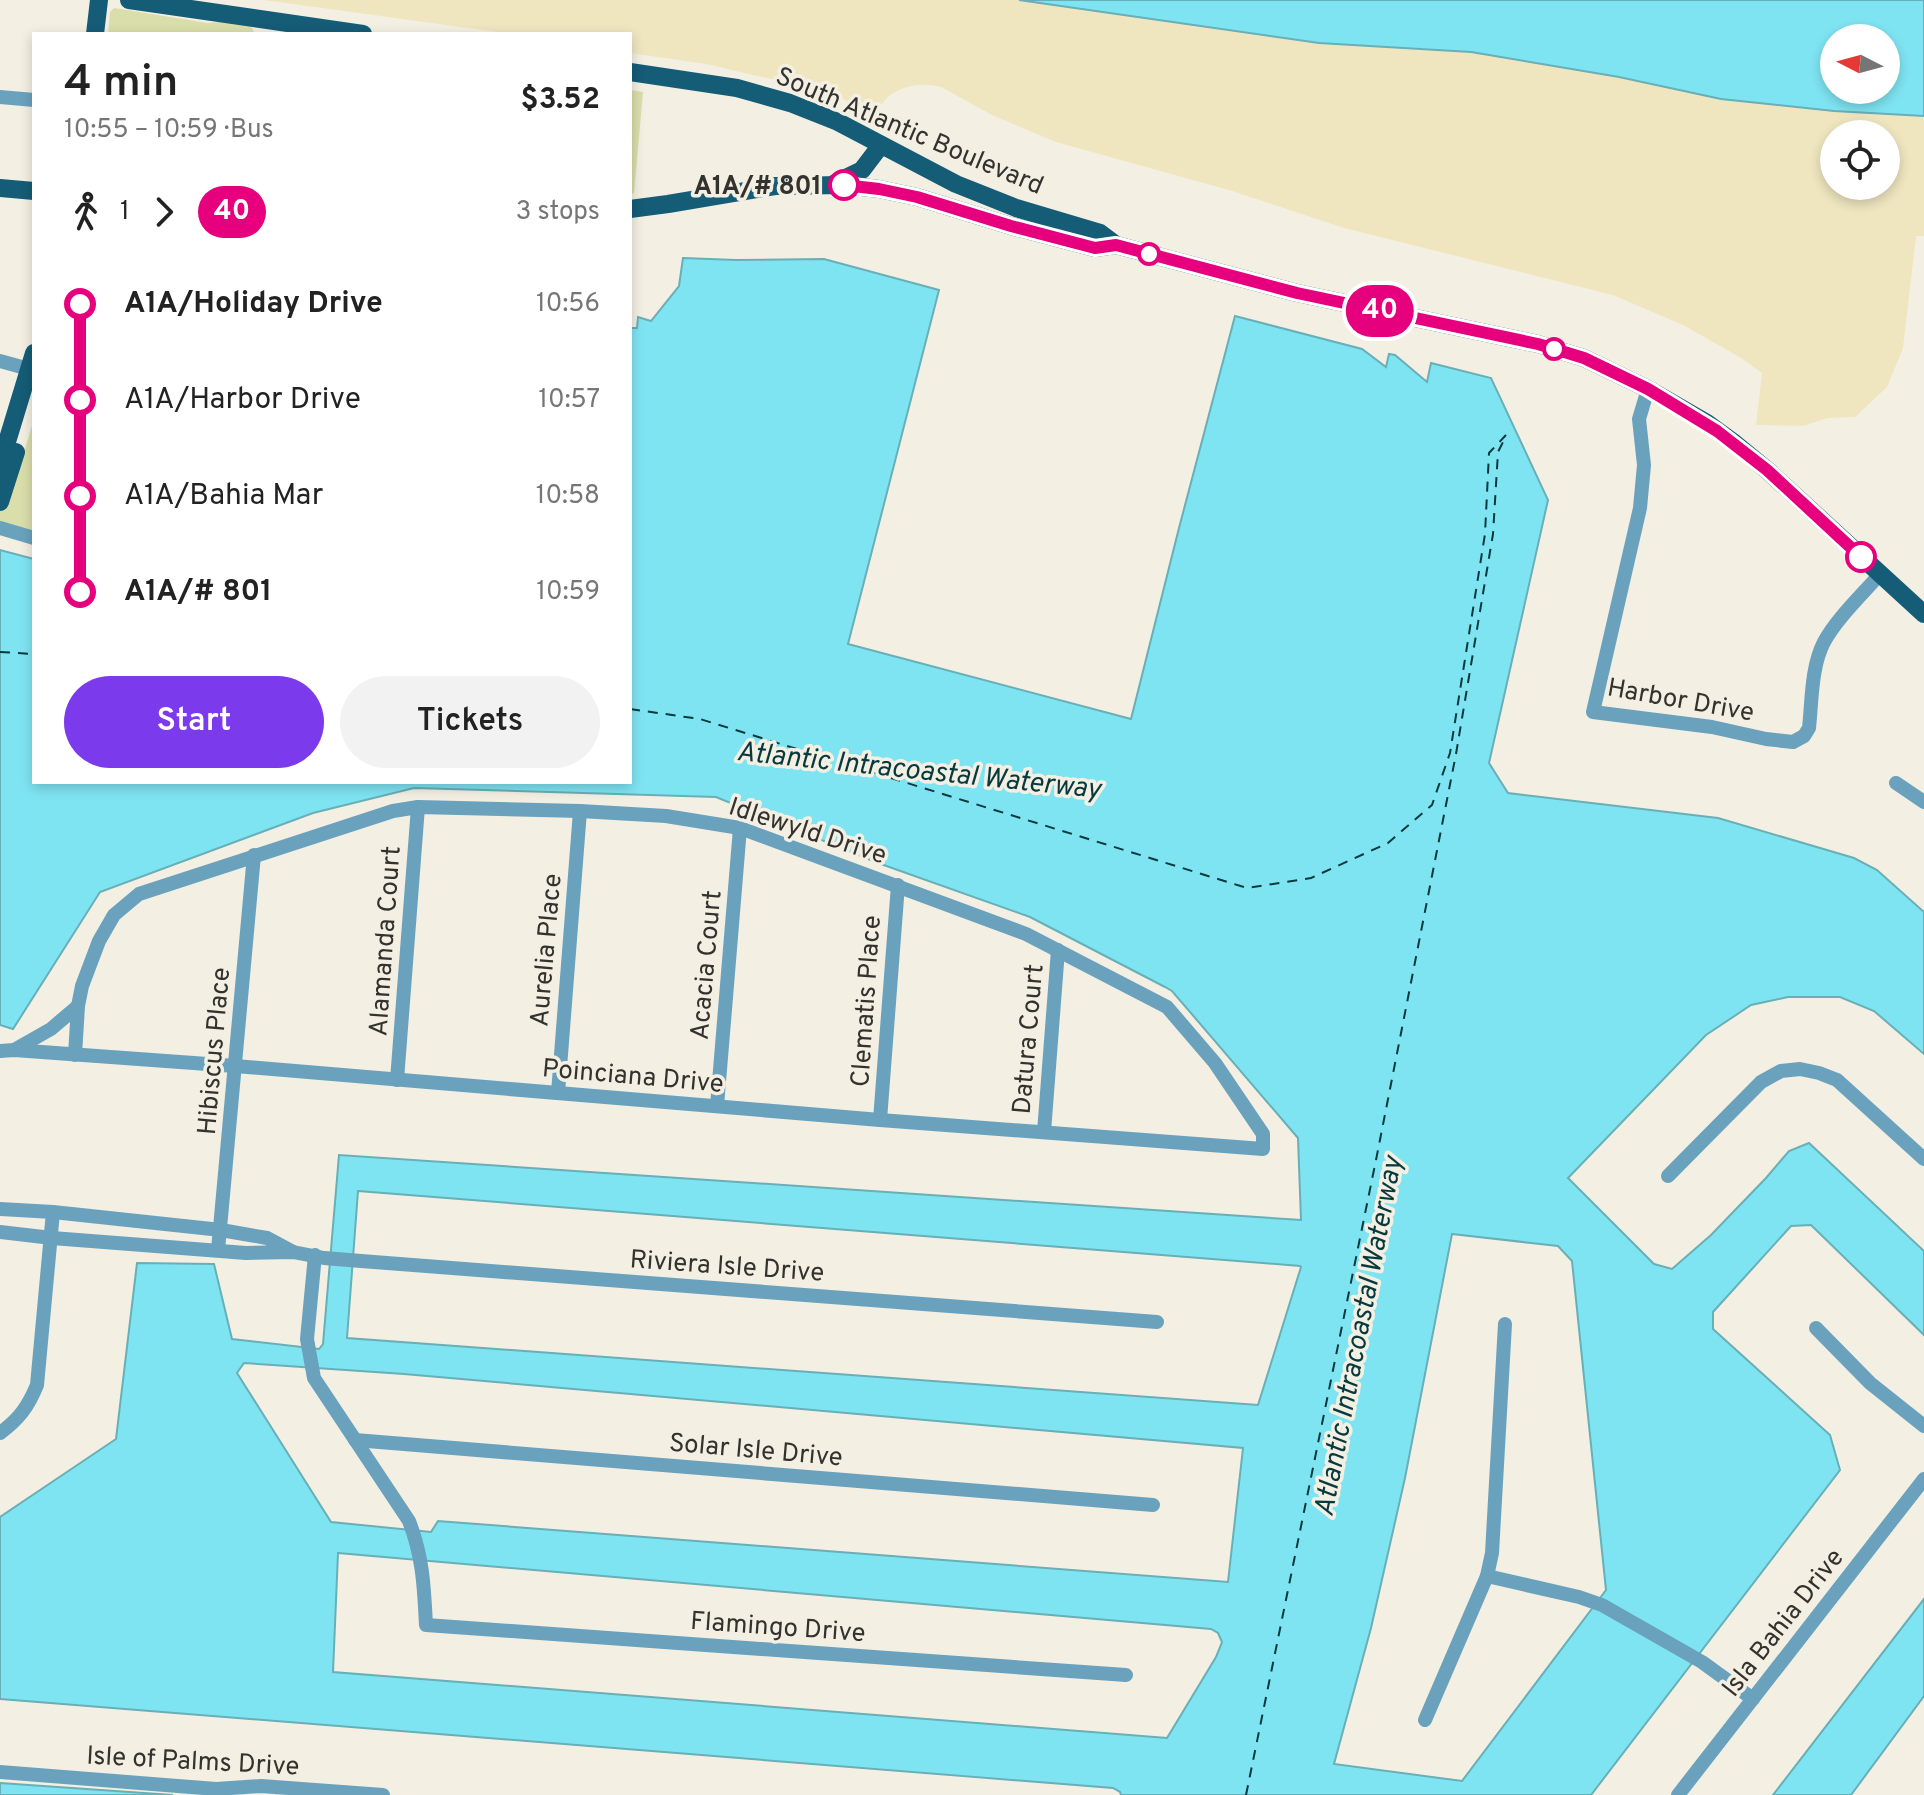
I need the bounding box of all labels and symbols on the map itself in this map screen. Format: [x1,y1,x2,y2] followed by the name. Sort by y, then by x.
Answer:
[1820,24,1900,104] north arrow
[770,61,1048,204] street label: South Atlantic Boulevard
[829,170,859,200] marker: A1A/# 801
[694,171,822,204] place label: A1A/# 801
[1138,243,1160,265] unlabelled marker
[1344,285,1416,337] line badge: 40
[1543,338,1565,360] unlabelled marker
[1846,542,1876,572] unlabelled marker
[1605,672,1757,731] street label: Harbor Drive
[735,735,1104,809] water label: Atlantic Intracoastal Waterway
[724,791,890,873] street label: Idlewyld Drive
[363,845,410,1037] street label: Alamanda Court
[524,872,571,1028] street label: Aurelia Place
[685,889,730,1041] street label: Acacia Court
[845,914,890,1088] street label: Clematis Place
[1006,963,1052,1116] street label: Datura Court
[192,966,239,1136] street label: Hibiscus Place
[541,1053,725,1102] street label: Poinciana Drive
[1307,1152,1413,1520] water label: Atlantic Intracoastal Waterway
[628,1244,825,1291] street label: Riviera Isle Drive
[668,1427,844,1476] street label: Solar Isle Drive
[1716,1543,1852,1704] street label: Isla Bahia Drive
[689,1606,867,1651] street label: Flamingo Drive
[86,1740,300,1785] street label: Isle of Palms Drive

